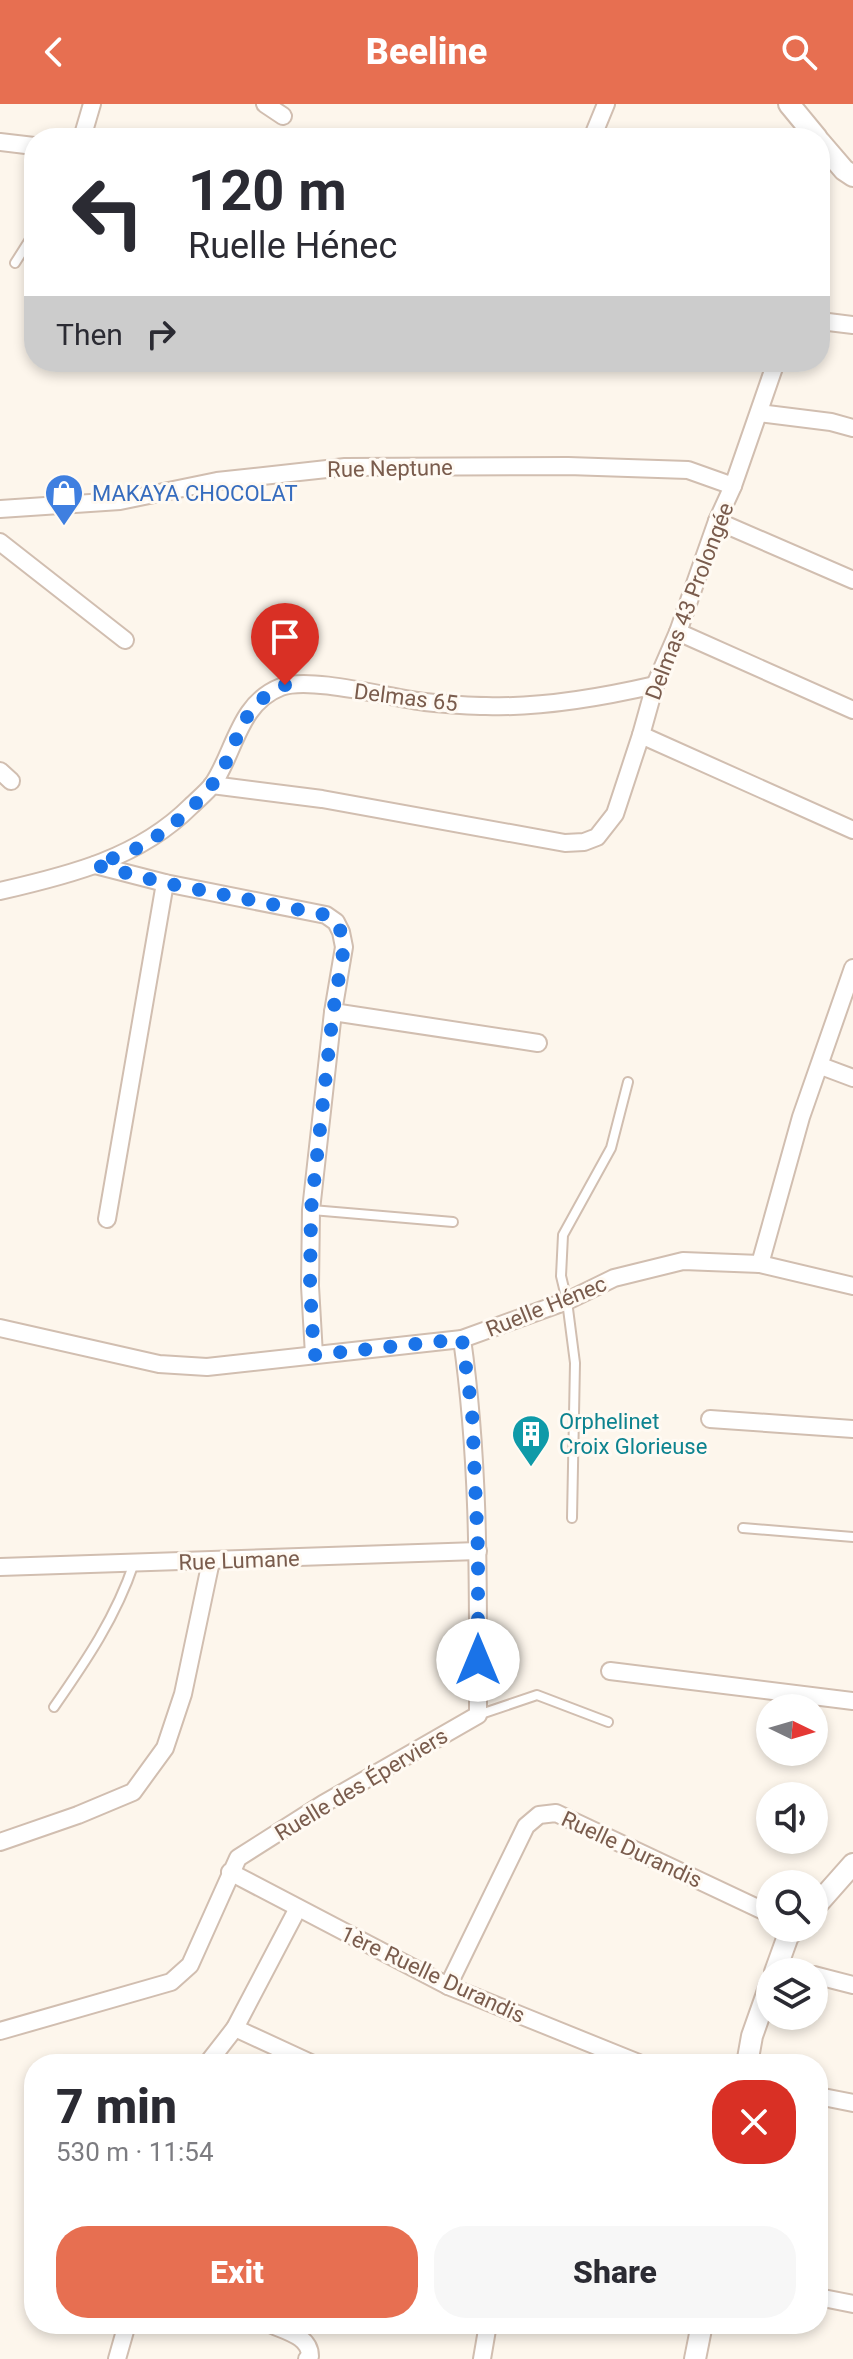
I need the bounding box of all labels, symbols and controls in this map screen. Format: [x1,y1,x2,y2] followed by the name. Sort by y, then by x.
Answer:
[32,30,76,74] icon: back
[777,30,821,74] icon: search
[366,31,487,73] text: Beeline
[188,158,347,224] text: 120 m
[56,160,160,264] icon: left
[188,225,397,267] text: Ruelle Hénec
[139,312,183,356] icon: right
[56,317,123,352] text: Then
[327,455,453,482] street label: Rue Neptune
[43,472,85,527] shop icon: MAKAYA CHOCOLAT
[92,481,298,506] place label: MAKAYA CHOCOLAT
[640,499,739,703] street label: Delmas 43 Prolongée
[251,603,319,685] pin
[263,615,307,659] icon: arrive
[353,679,459,716] street label: Delmas 65
[482,1271,610,1342] street label: Ruelle Hénec
[559,1409,707,1459] place label: Orphelinet Croix Glorieuse
[510,1413,552,1468] building icon: Orphelinet Croix Glorieuse
[178,1546,300,1575] street label: Rue Lumane
[436,1618,520,1702] position arrow
[756,1694,828,1766] north arrow
[756,1694,828,2030] map controls
[271,1723,452,1846] street label: Ruelle des Éperviers
[756,1782,828,1854] button: sound
[558,1806,706,1893] street label: Ruelle Durandis
[756,1870,828,1942] button: search
[337,1921,529,2028] street label: 1ère Ruelle Durandis
[756,1958,828,2030] button: layers
[56,2078,177,2135] text: 7 min
[712,2080,796,2164] button: close
[56,2137,214,2167] text: 530 m · 11:54
[56,2226,418,2318] button: Exit
[434,2226,796,2318] button: Share

